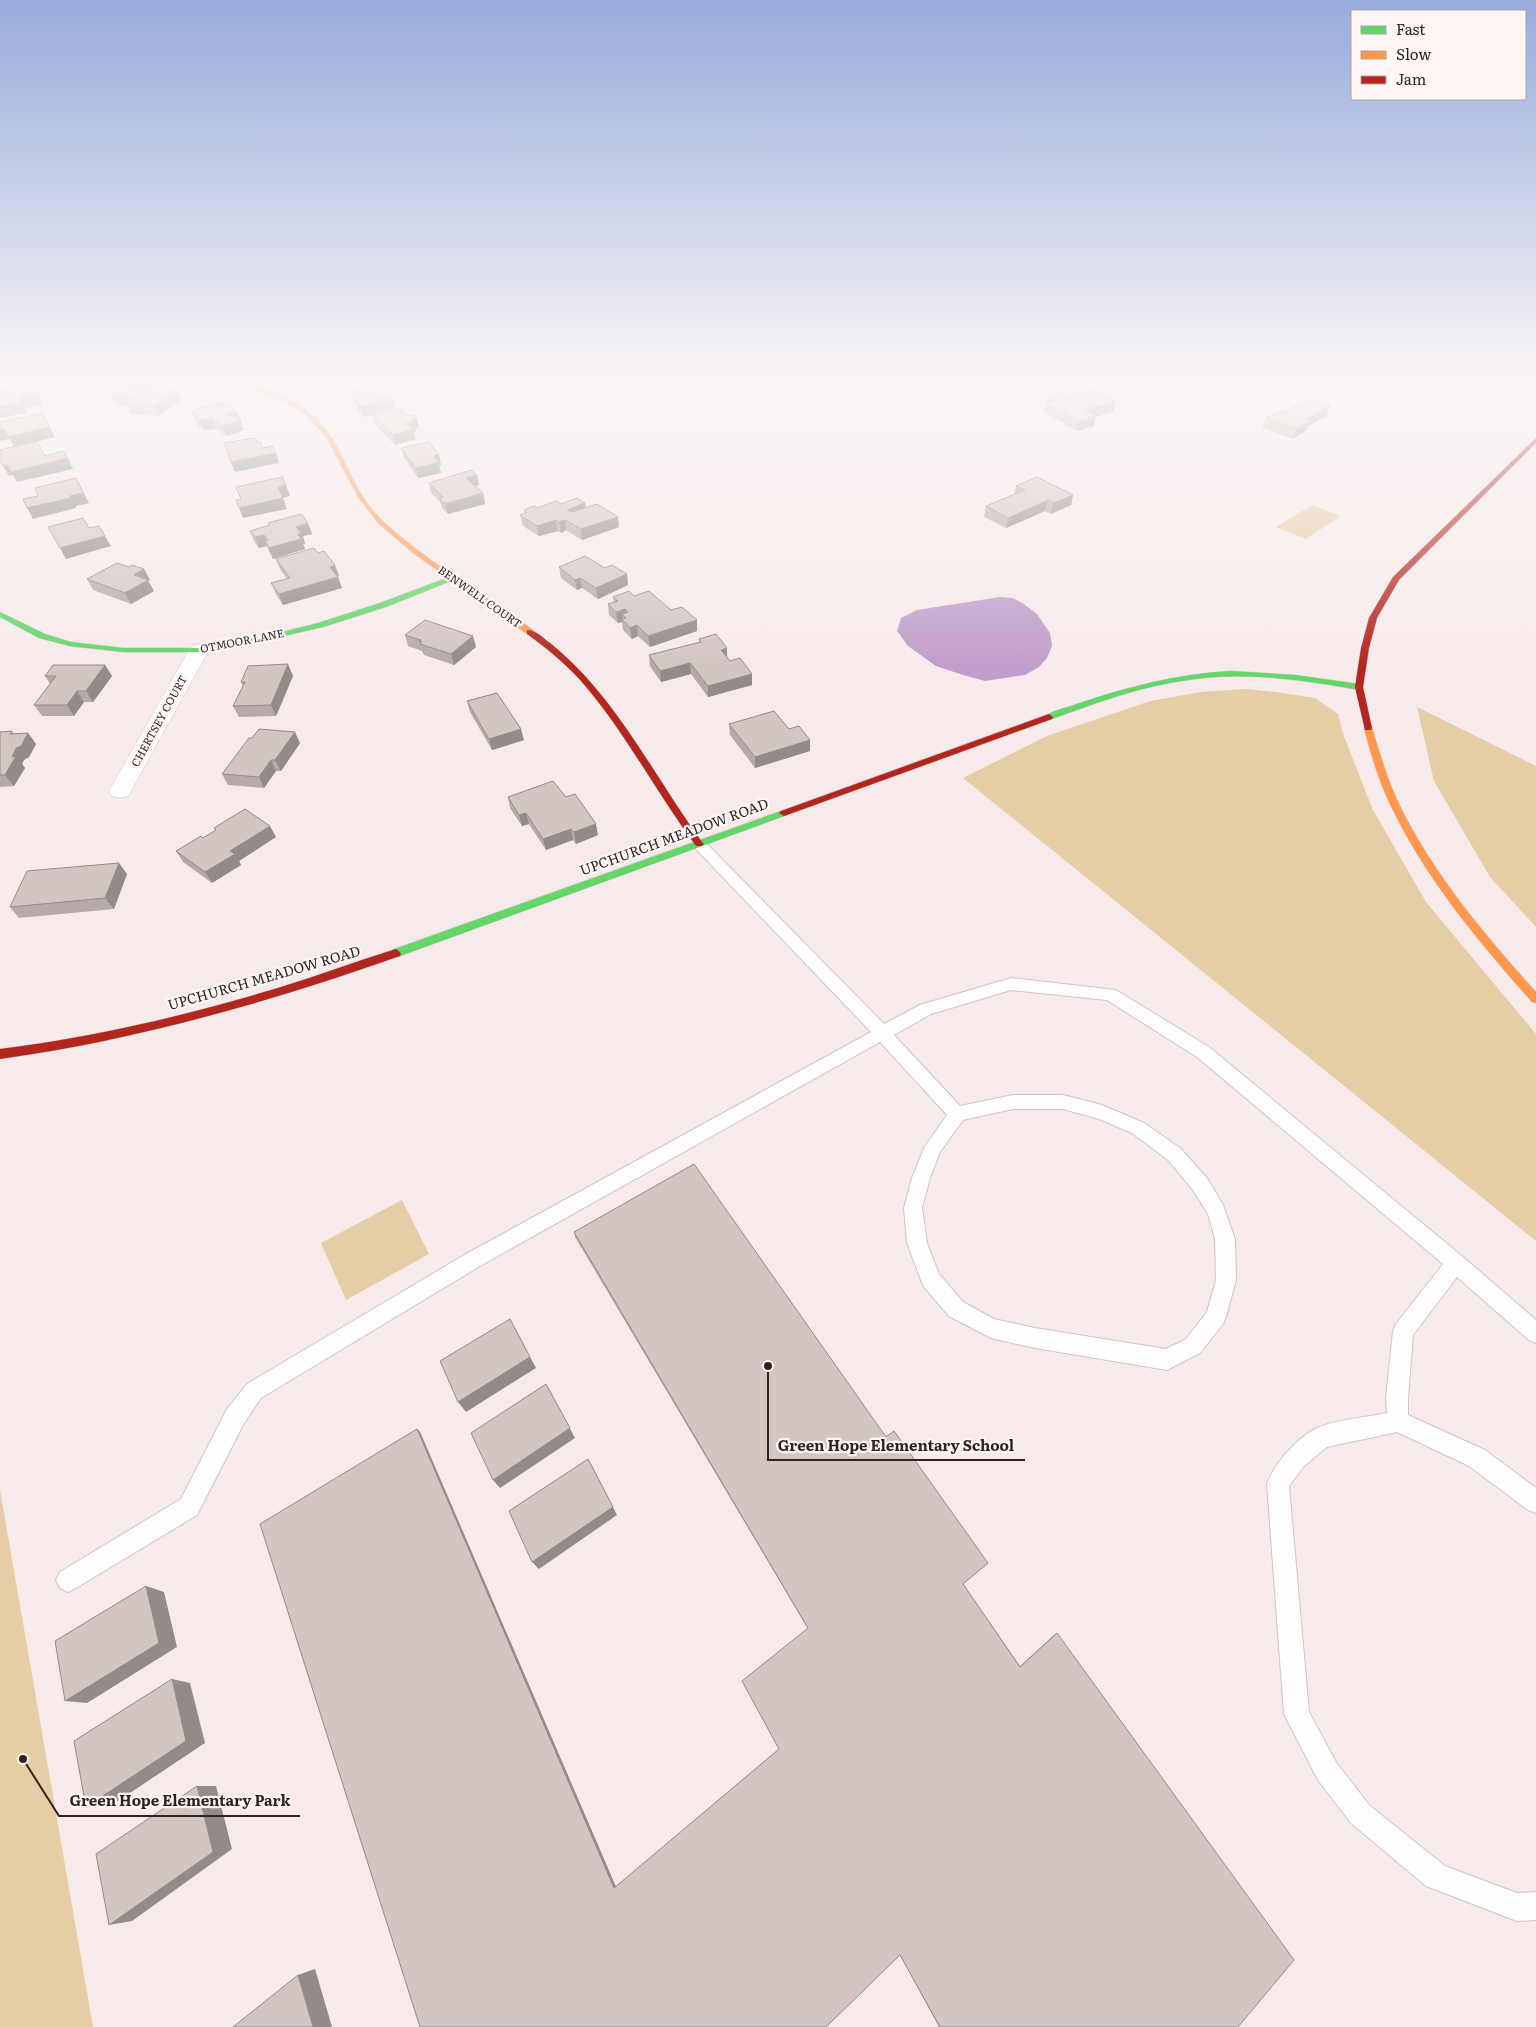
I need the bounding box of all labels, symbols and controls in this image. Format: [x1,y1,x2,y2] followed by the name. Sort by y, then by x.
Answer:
[1351,10,1526,100] legend
[1396,17,1425,40] text: Fast
[1396,42,1431,65] text: Slow
[1396,67,1427,90] text: Jam
[436,561,526,631] street label: BENWELL COURT
[199,624,285,656] street label: OTMOOR LANE
[126,672,190,769] street label: CHERTSEY COURT
[576,792,771,880] street label: UPCHURCH MEADOW ROAD
[165,940,363,1014] street label: UPCHURCH MEADOW ROAD
[768,1430,1025,1460] callout: Green Hope Elementary School
[778,1433,1015,1456] text: Green Hope Elementary School
[59,1786,300,1816] callout: Green Hope Elementary Park
[69,1788,292,1811] text: Green Hope Elementary Park

